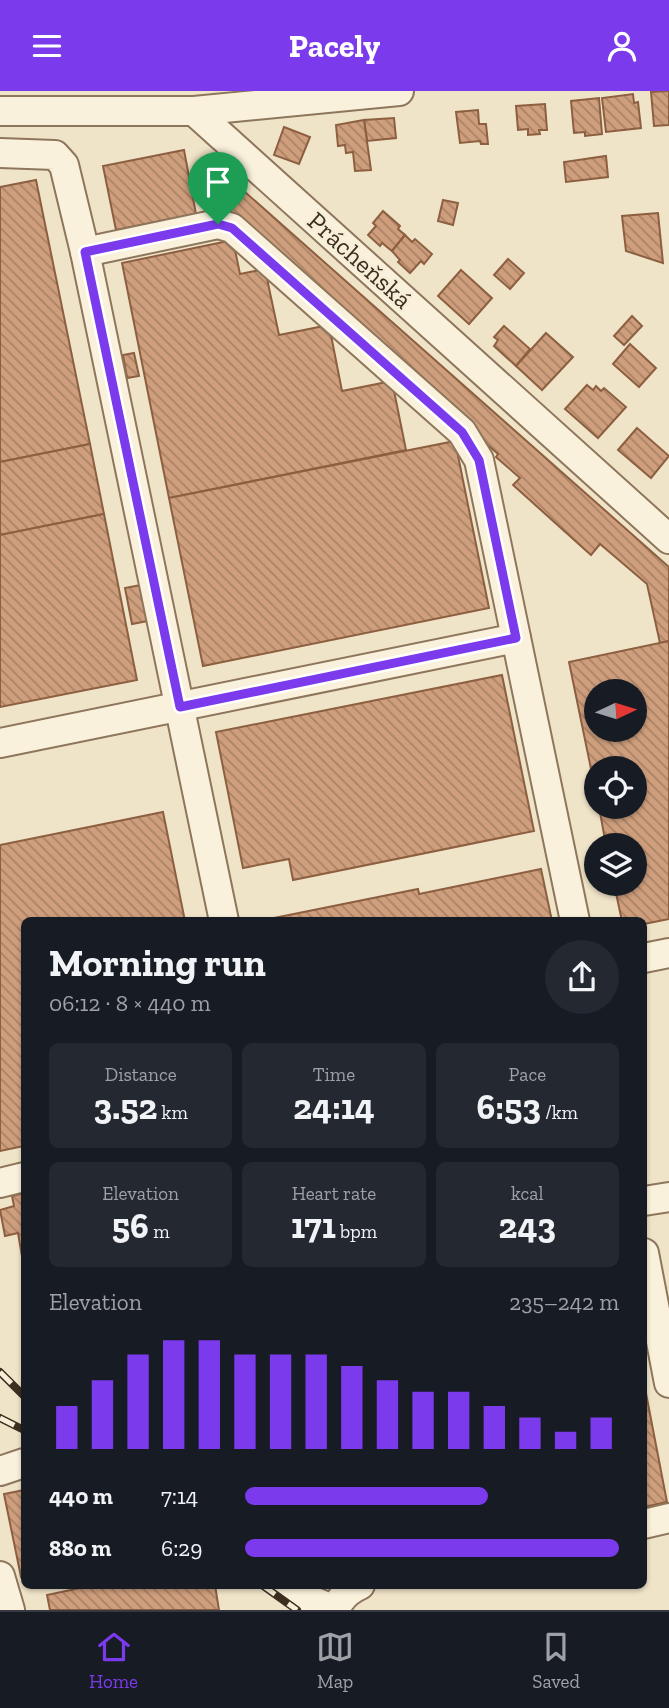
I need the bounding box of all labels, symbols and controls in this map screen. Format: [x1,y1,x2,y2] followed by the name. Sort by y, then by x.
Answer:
[28,27,66,65] icon: menu
[289,27,380,65] text: Pacely
[603,27,641,65] icon: person
[188,152,248,224] pin
[199,163,237,201] icon: arrive
[301,205,419,316] street label: Prácheňská
[584,679,648,742] north arrow
[584,679,647,896] map controls
[584,756,647,819] button: locate
[584,833,647,896] button: layers
[49,940,266,986] text: Morning run
[545,940,619,1014] button: share
[49,989,211,1017] text: 06:12 · 8 × 440 m
[105,1063,177,1086] text: Distance
[313,1063,355,1086] text: Time
[508,1063,546,1086] text: Pace
[94,1086,157,1128] text: 3.52
[293,1086,375,1128] text: 24:14
[477,1086,541,1128] text: 6:53
[157,1101,188,1124] text: km
[541,1101,578,1124] text: /km
[102,1182,179,1205] text: Elevation
[292,1182,376,1205] text: Heart rate
[511,1182,544,1205] text: kcal
[112,1205,149,1247] text: 56
[291,1205,336,1247] text: 171
[499,1205,556,1247] text: 243
[149,1220,170,1243] text: m
[336,1220,377,1243] text: bpm
[49,1288,142,1316] text: Elevation
[509,1288,619,1316] text: 235–242 m
[49,1482,113,1510] text: 440 m
[161,1482,198,1510] text: 7:14
[49,1534,112,1562] text: 880 m
[161,1534,202,1562] text: 6:29
[89,1628,138,1693] tab: Home
[316,1628,354,1693] tab: Map
[532,1628,580,1693] tab: Saved

